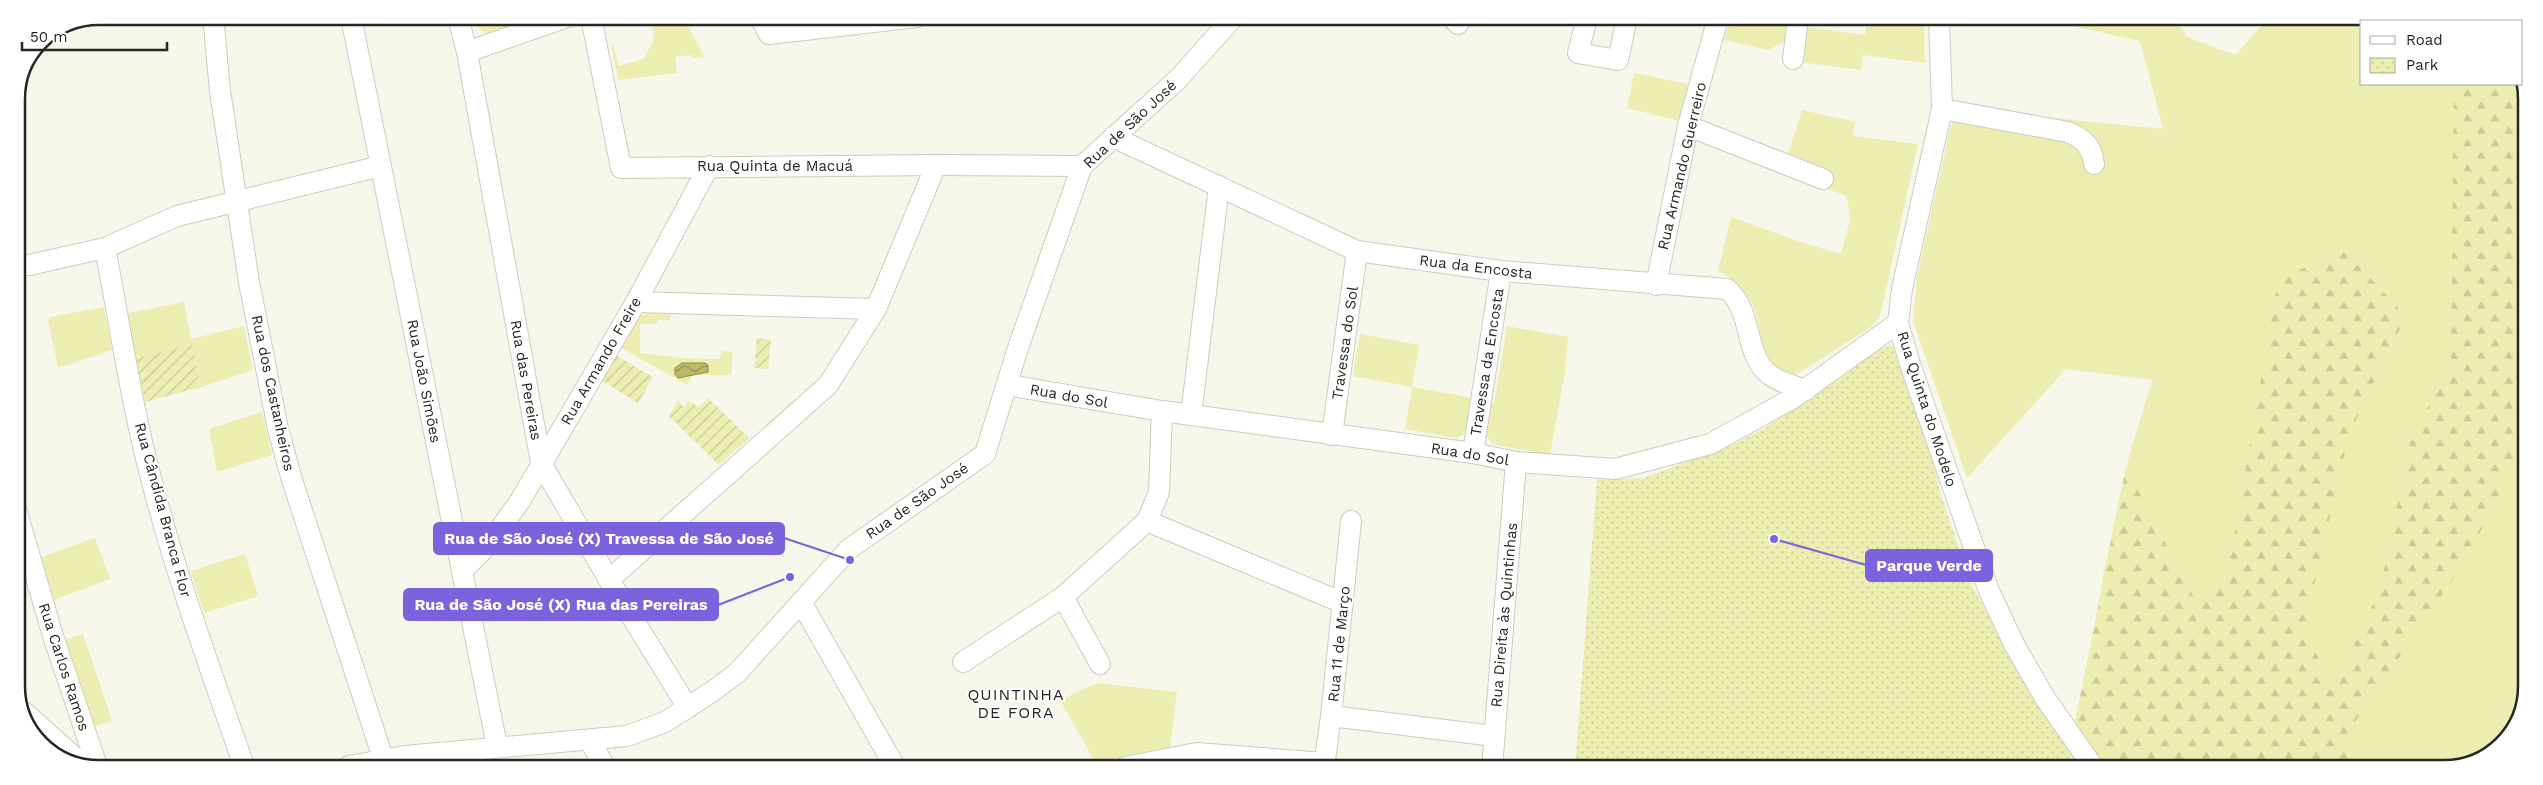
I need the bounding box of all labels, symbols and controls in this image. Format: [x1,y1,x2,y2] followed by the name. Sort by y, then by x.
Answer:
[22,20,168,52] scale bar
[2360,20,2523,85] legend
[30,28,67,46] text: 50 m
[2406,31,2443,49] text: Road
[2406,56,2439,74] text: Park
[1080,76,1180,172] street label: Rua de São José
[1654,80,1710,252] street label: Rua Armando Guerreiro
[697,157,854,175] street label: Rua Quinta de Macuá
[1418,251,1534,283] street label: Rua da Encosta
[1328,285,1362,401] street label: Travessa do Sol
[1466,286,1508,437] street label: Travessa da Encosta
[557,294,645,428] street label: Rua Armando Freire
[248,313,298,473] street label: Rua dos Castanheiros
[403,318,445,444] street label: Rua João Simões
[507,318,545,442] street label: Rua das Pereiras
[1893,329,1961,489] street label: Rua Quinta do Modelo
[1029,380,1110,412] street label: Rua do Sol
[131,421,195,599] street label: Rua Cândida Branca Flor
[1430,439,1511,469] street label: Rua do Sol
[862,459,972,543] street label: Rua de São José
[1487,522,1521,708] street label: Rua Direita às Quintinhas
[434,523,784,554] callout: Rua de São José (X) Travessa de São José
[444,529,774,548] text: Rua de São José (X) Travessa de São José
[1866,550,1992,581] callout: Parque Verde
[1876,556,1982,575] text: Parque Verde
[1324,585,1354,703] street label: Rua 11 de Março
[404,589,718,620] callout: Rua de São José (X) Rua das Pereiras
[414,595,708,614] text: Rua de São José (X) Rua das Pereiras
[35,601,93,733] street label: Rua Carlos Ramos
[967,685,1065,722] district label: QUINTINHA DE FORA

